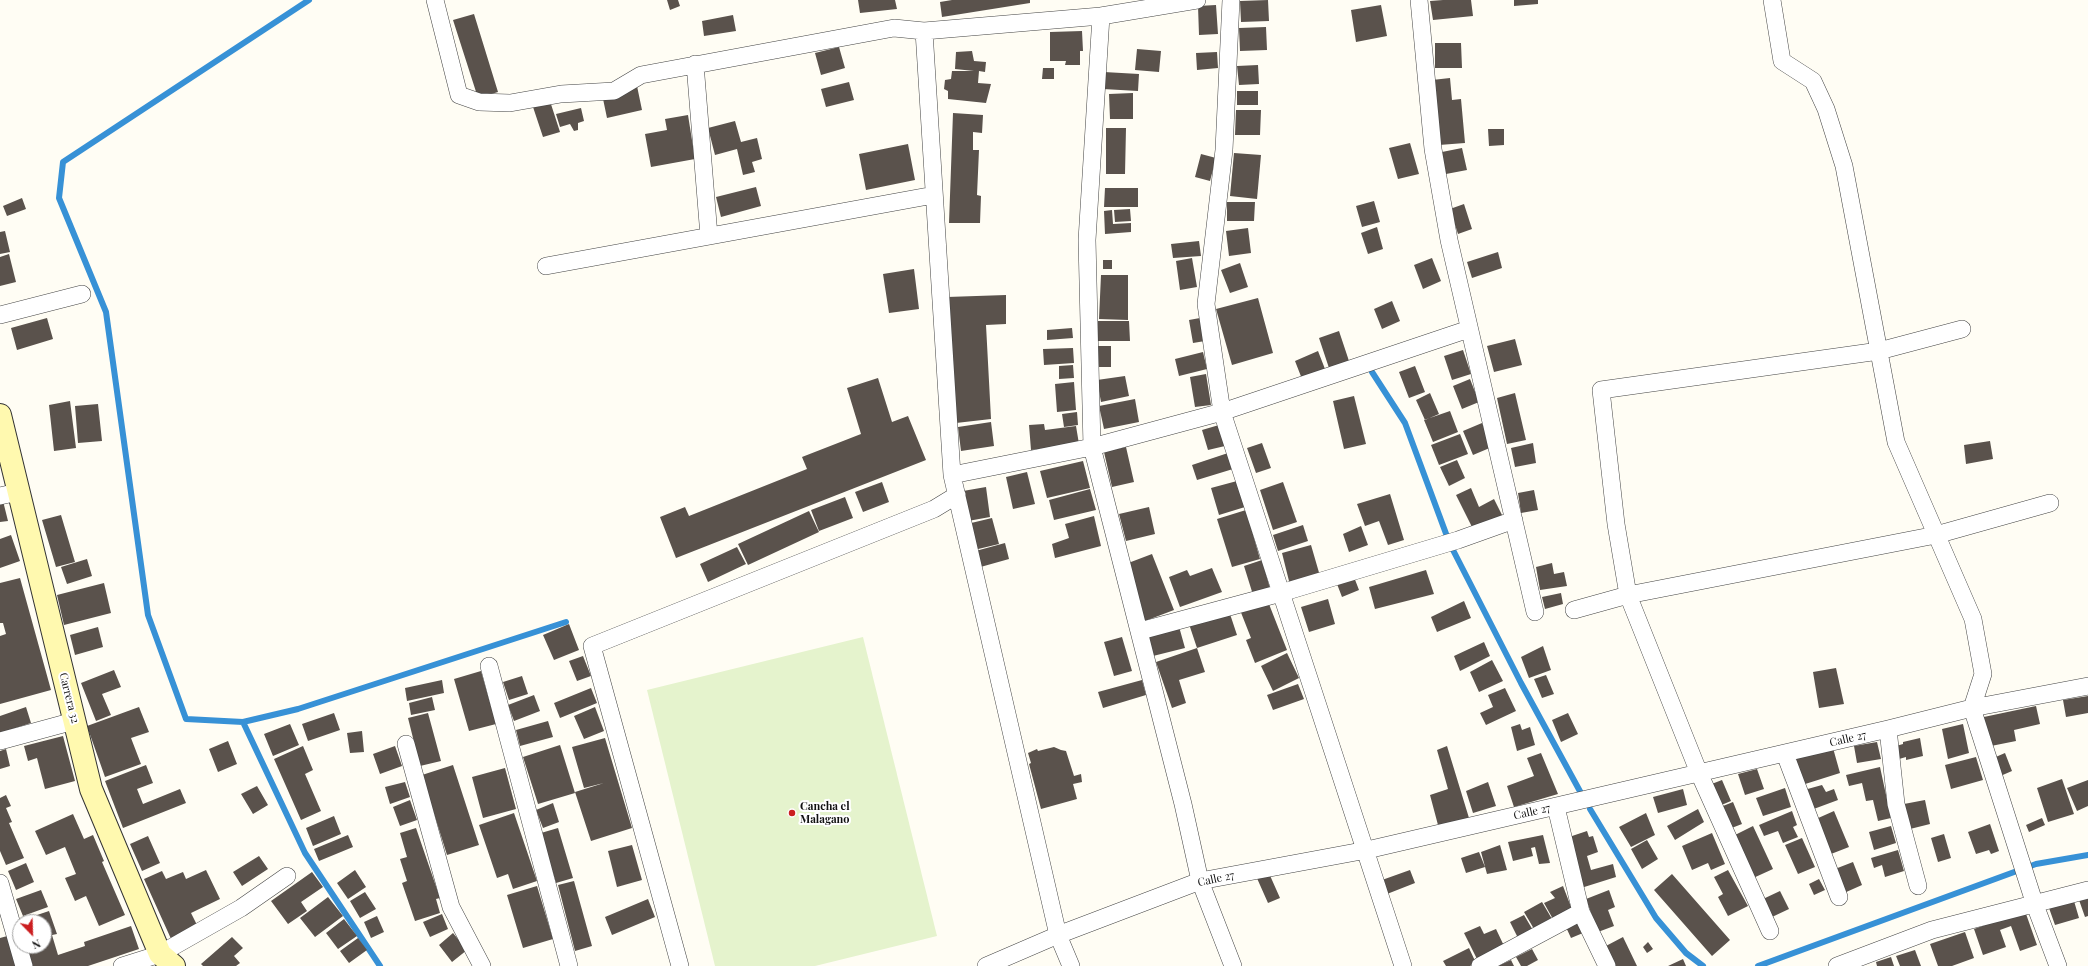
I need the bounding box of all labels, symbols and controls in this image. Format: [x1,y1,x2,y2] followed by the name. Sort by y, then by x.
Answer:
[56,671,82,725] street label: Carrera 32
[1828,728,1868,750] street label: Calle 27
[800,800,850,826] place label: Cancha el Malagano
[1512,801,1552,823] street label: Calle 27
[787,808,797,818] marker: Cancha el Malagano
[1196,869,1236,889] street label: Calle 27
[12,914,52,954] north arrow
[30,936,43,953] text: N

